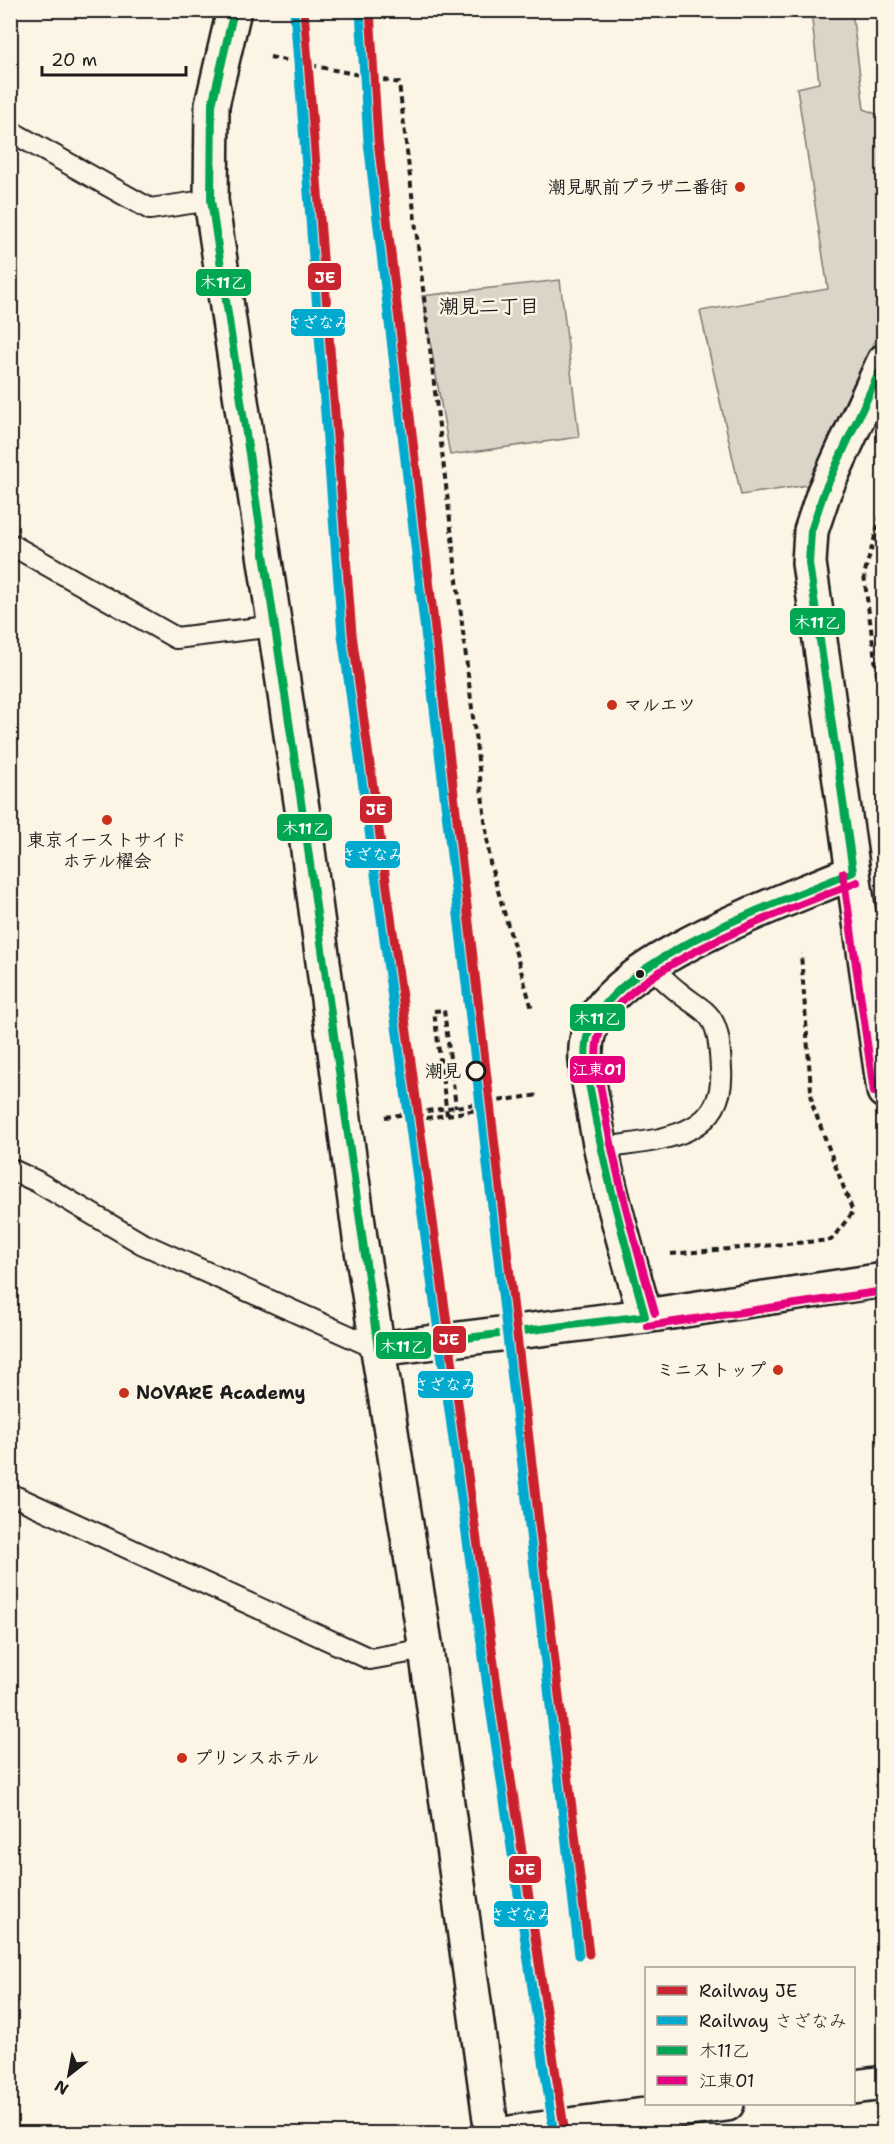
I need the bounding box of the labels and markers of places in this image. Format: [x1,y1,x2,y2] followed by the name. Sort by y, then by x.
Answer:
[548,175,728,199] place label: 潮見駅前プラザ二番街
[733,180,747,194] marker: 潮見駅前プラザ二番街
[624,693,696,717] place label: マルエツ
[605,698,619,712] marker: マルエツ
[100,813,114,827] marker: 東京イーストサイド ホテル櫂会
[27,828,187,873] place label: 東京イーストサイド ホテル櫂会
[634,968,646,980] unlabelled marker
[425,1059,461,1083] place label: 潮見
[466,1061,486,1081] marker: 潮見
[656,1358,766,1382] place label: ミニストップ
[771,1363,785,1377] marker: ミニストップ
[136,1381,306,1405] place label: NOVARE Academy
[117,1386,131,1400] marker: NOVARE Academy
[194,1746,319,1770] place label: プリンスホテル
[175,1751,189,1765] marker: プリンスホテル

